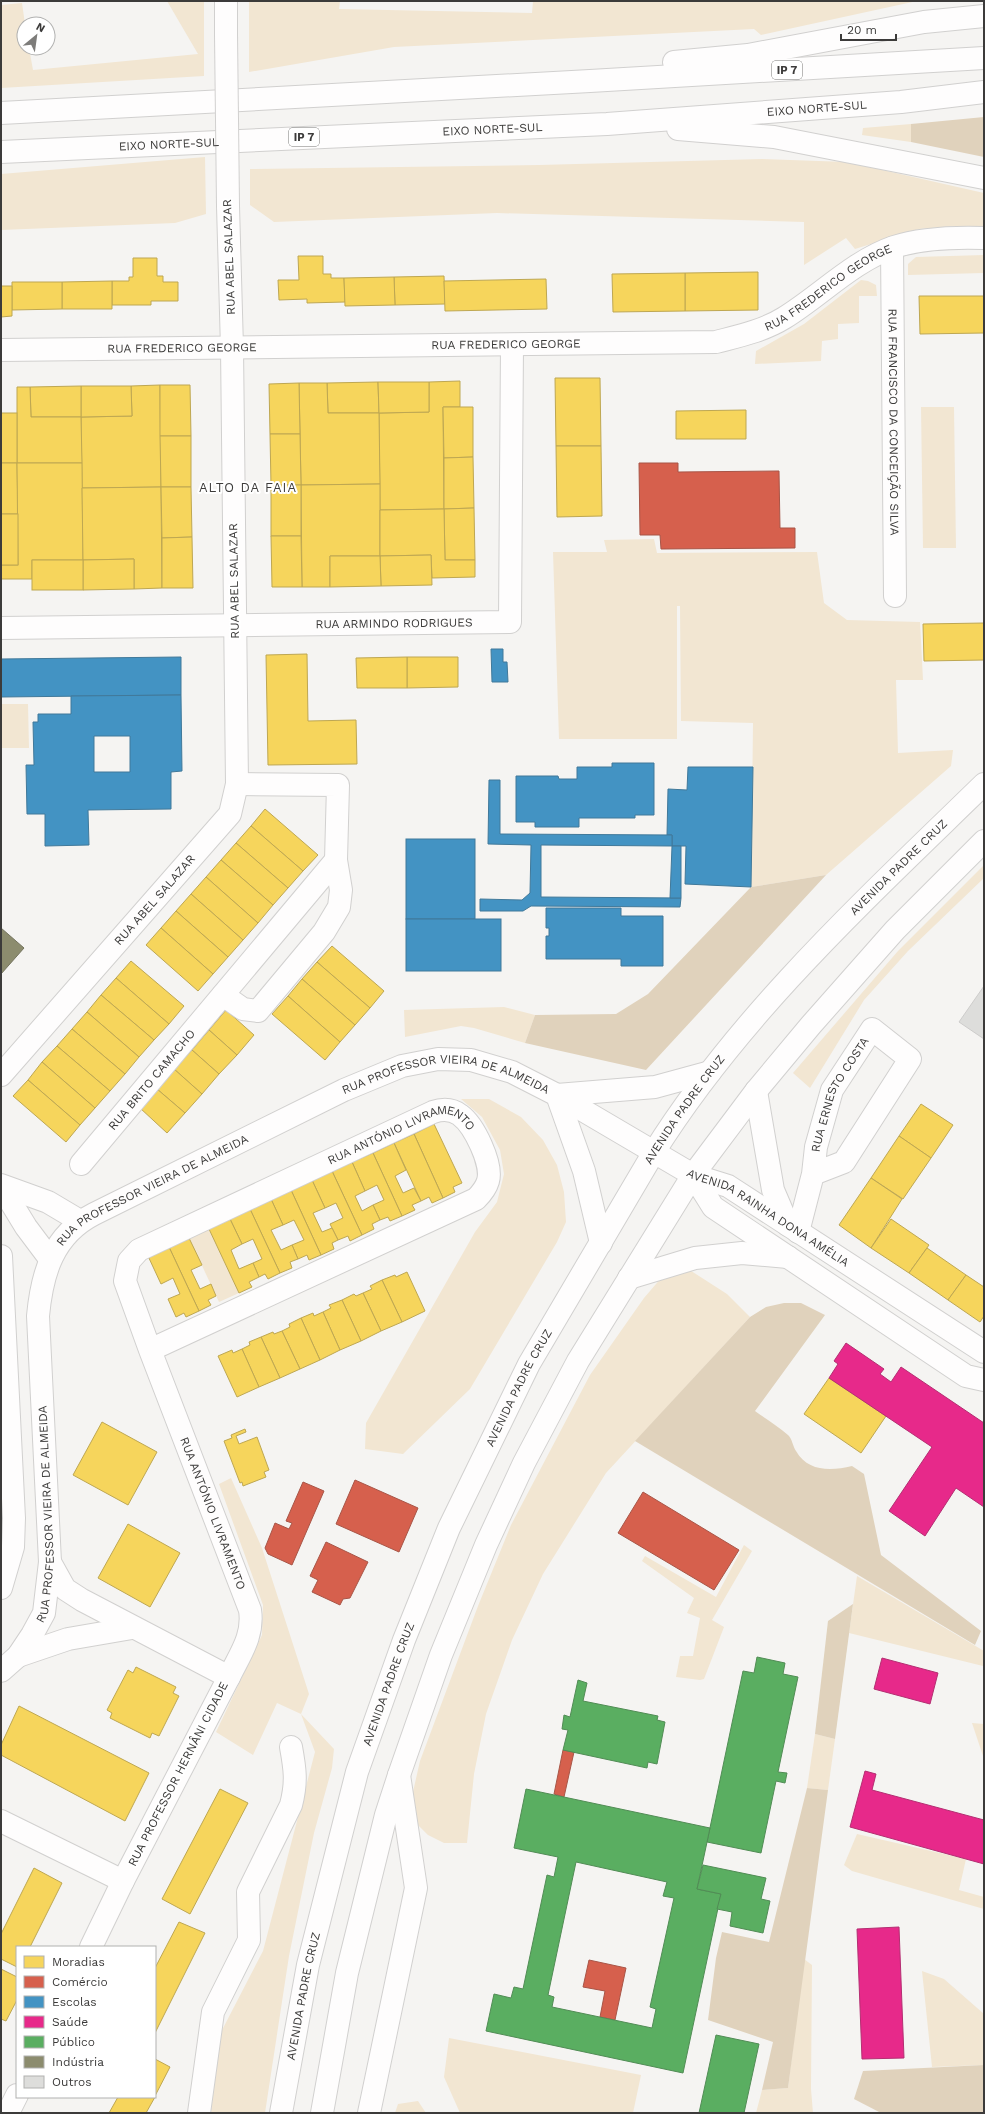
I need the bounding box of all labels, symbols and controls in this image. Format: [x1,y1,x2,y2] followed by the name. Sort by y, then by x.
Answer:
[16,16,56,56] north arrow
[841,16,896,42] scale bar
[34,20,47,35] text: N
[847,23,877,37] text: 20 m
[772,61,802,79] road number: IP 7
[766,98,867,119] street label: EIXO NORTE-SUL
[442,120,543,139] street label: EIXO NORTE-SUL
[289,128,319,146] road number: IP 7
[118,135,219,154] street label: EIXO NORTE-SUL
[220,199,238,315] street label: RUA ABEL SALAZAR
[762,241,894,334] street label: RUA FREDERICO GEORGE
[886,308,901,536] street label: RUA FRANCISCO DA CONCEIÇÃO SILVA
[431,337,581,352] street label: RUA FREDERICO GEORGE
[107,340,257,356] street label: RUA FREDERICO GEORGE
[199,480,297,495] district label: ALTO DA FAIA
[226,523,242,639] street label: RUA ABEL SALAZAR
[315,615,473,631] street label: RUA ARMINDO RODRIGUES
[847,817,950,918] street label: AVENIDA PADRE CRUZ
[111,852,198,948] street label: RUA ABEL SALAZAR
[105,1026,198,1133] street label: RUA BRITO CAMACHO
[808,1035,872,1153] street label: RUA ERNESTO COSTA
[340,1052,552,1097] text: RUA PROFESSOR VIEIRA DE ALMEIDA
[641,1052,727,1167] street label: AVENIDA PADRE CRUZ
[335,1087,555,1101] street label: RUA PROFESSOR VIEIRA DE ALMEIDA
[325,1103,478,1168] street label: RUA ANTÓNIO LIVRAMENTO
[53,1132,251,1249] street label: RUA PROFESSOR VIEIRA DE ALMEIDA
[684,1166,852,1270] street label: AVENIDA RAINHA DONA AMÉLIA
[483,1327,555,1449] street label: AVENIDA PADRE CRUZ
[33,1405,57,1625] street label: RUA PROFESSOR VIEIRA DE ALMEIDA
[177,1435,249,1592] street label: RUA ANTÓNIO LIVRAMENTO
[360,1620,417,1748] street label: AVENIDA PADRE CRUZ
[125,1679,231,1869] street label: RUA PROFESSOR HERNÂNI CIDADE
[284,1931,323,2061] street label: AVENIDA PADRE CRUZ
[16,1946,156,2098] legend
[52,1955,105,1969] text: Moradias
[52,1975,108,1989] text: Comércio
[52,1995,97,2009] text: Escolas
[52,2015,88,2029] text: Saúde
[52,2035,95,2049] text: Público
[52,2055,104,2069] text: Indústria
[52,2075,92,2089] text: Outros

